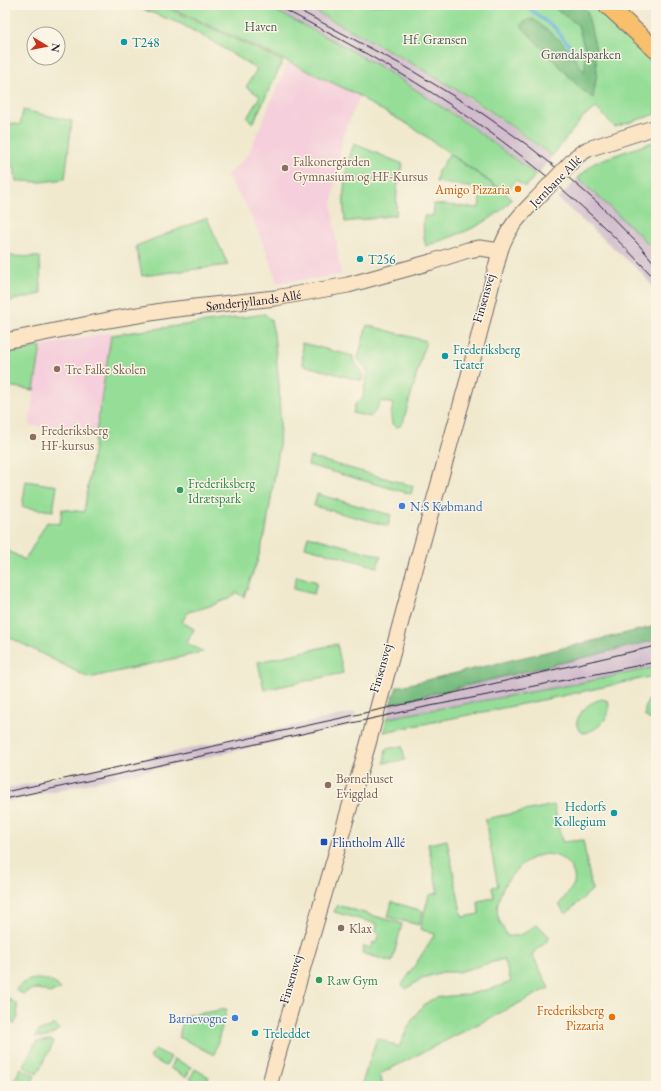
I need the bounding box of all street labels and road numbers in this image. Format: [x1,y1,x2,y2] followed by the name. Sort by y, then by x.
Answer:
[525,152,585,212] street label: Jernbane Allé
[468,272,499,325] street label: Finsensvej
[205,286,303,315] street label: Sønderjyllands Allé
[365,642,396,695] street label: Finsensvej
[275,953,306,1006] street label: Finsensvej

